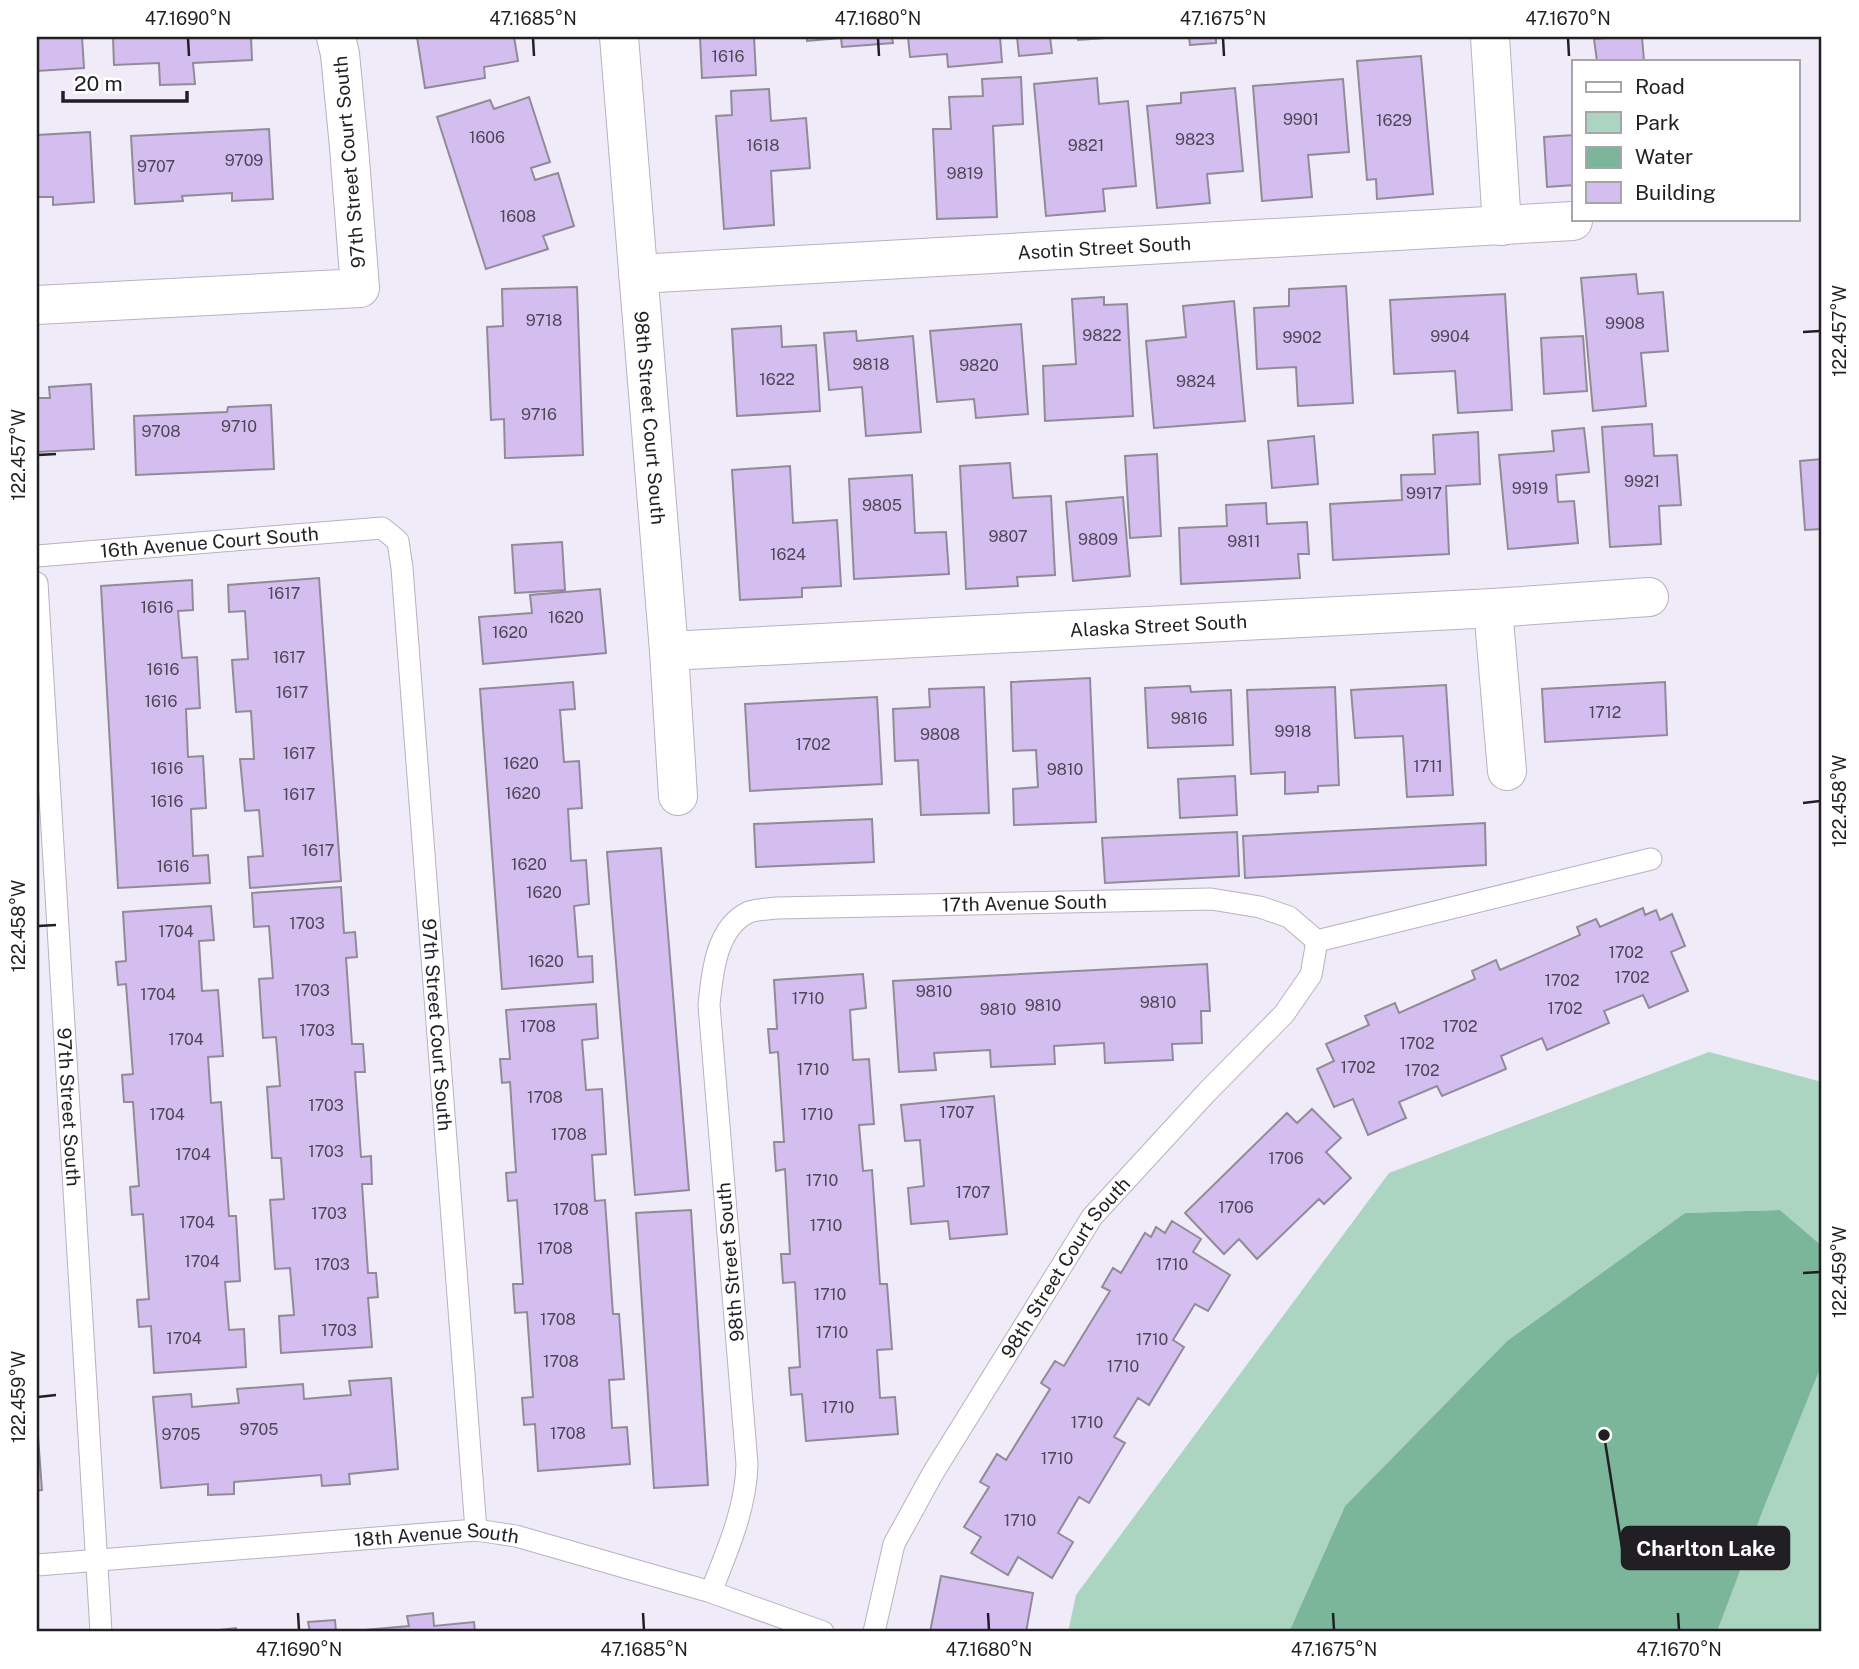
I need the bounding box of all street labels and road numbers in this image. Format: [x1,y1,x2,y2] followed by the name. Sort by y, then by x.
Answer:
[329,55,369,269] street label: 97th Street Court South
[1017,232,1192,263] street label: Asotin Street South
[630,310,670,525] street label: 98th Street Court South
[99,522,320,562] street label: 16th Avenue Court South
[1069,610,1248,641] street label: Alaska Street South
[942,890,1107,916] street label: 17th Avenue South
[418,918,456,1132] street label: 97th Street Court South
[53,1027,85,1187] street label: 97th Street South
[996,1172,1134,1362] street label: 98th Street Court South
[712,1181,748,1343] street label: 98th Street South
[353,1519,521,1551] street label: 18th Avenue South

